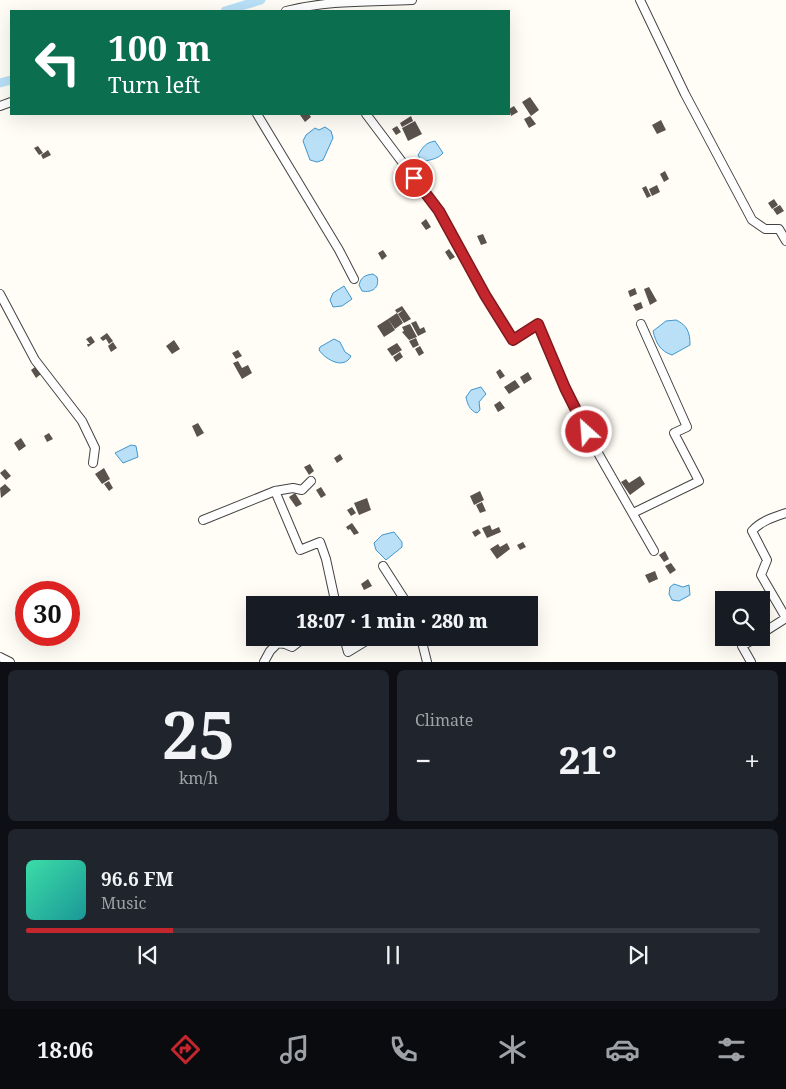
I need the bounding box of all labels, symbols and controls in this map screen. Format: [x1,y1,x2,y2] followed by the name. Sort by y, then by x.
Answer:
[108,24,211,71] text: 100 m
[25,30,90,95] icon: left
[108,69,200,99] text: Turn left
[393,157,435,199] pin
[400,164,428,192] icon: arrive
[560,405,612,457] position arrow
[15,581,80,646] speed limit sign: 30
[715,591,770,646] map controls
[715,591,770,646] button: search
[296,608,488,634] text: 18:07 · 1 min · 280 m
[162,690,235,778] text: 25
[415,709,473,731] text: Climate
[559,733,617,785] text: 21°
[415,741,431,779] text: −
[744,741,760,779] text: +
[179,767,218,789] text: km/h
[101,866,174,892] text: 96.6 FM
[101,892,146,914] text: Music
[134,941,162,969] icon: previous
[379,941,407,969] icon: pause
[624,941,652,969] icon: next
[168,1032,203,1067] icon: directions
[277,1032,312,1067] icon: music
[386,1032,421,1067] icon: phone
[495,1032,530,1067] icon: climate
[605,1032,640,1067] icon: car
[714,1032,749,1067] icon: filters
[37,1034,94,1064] text: 18:06

